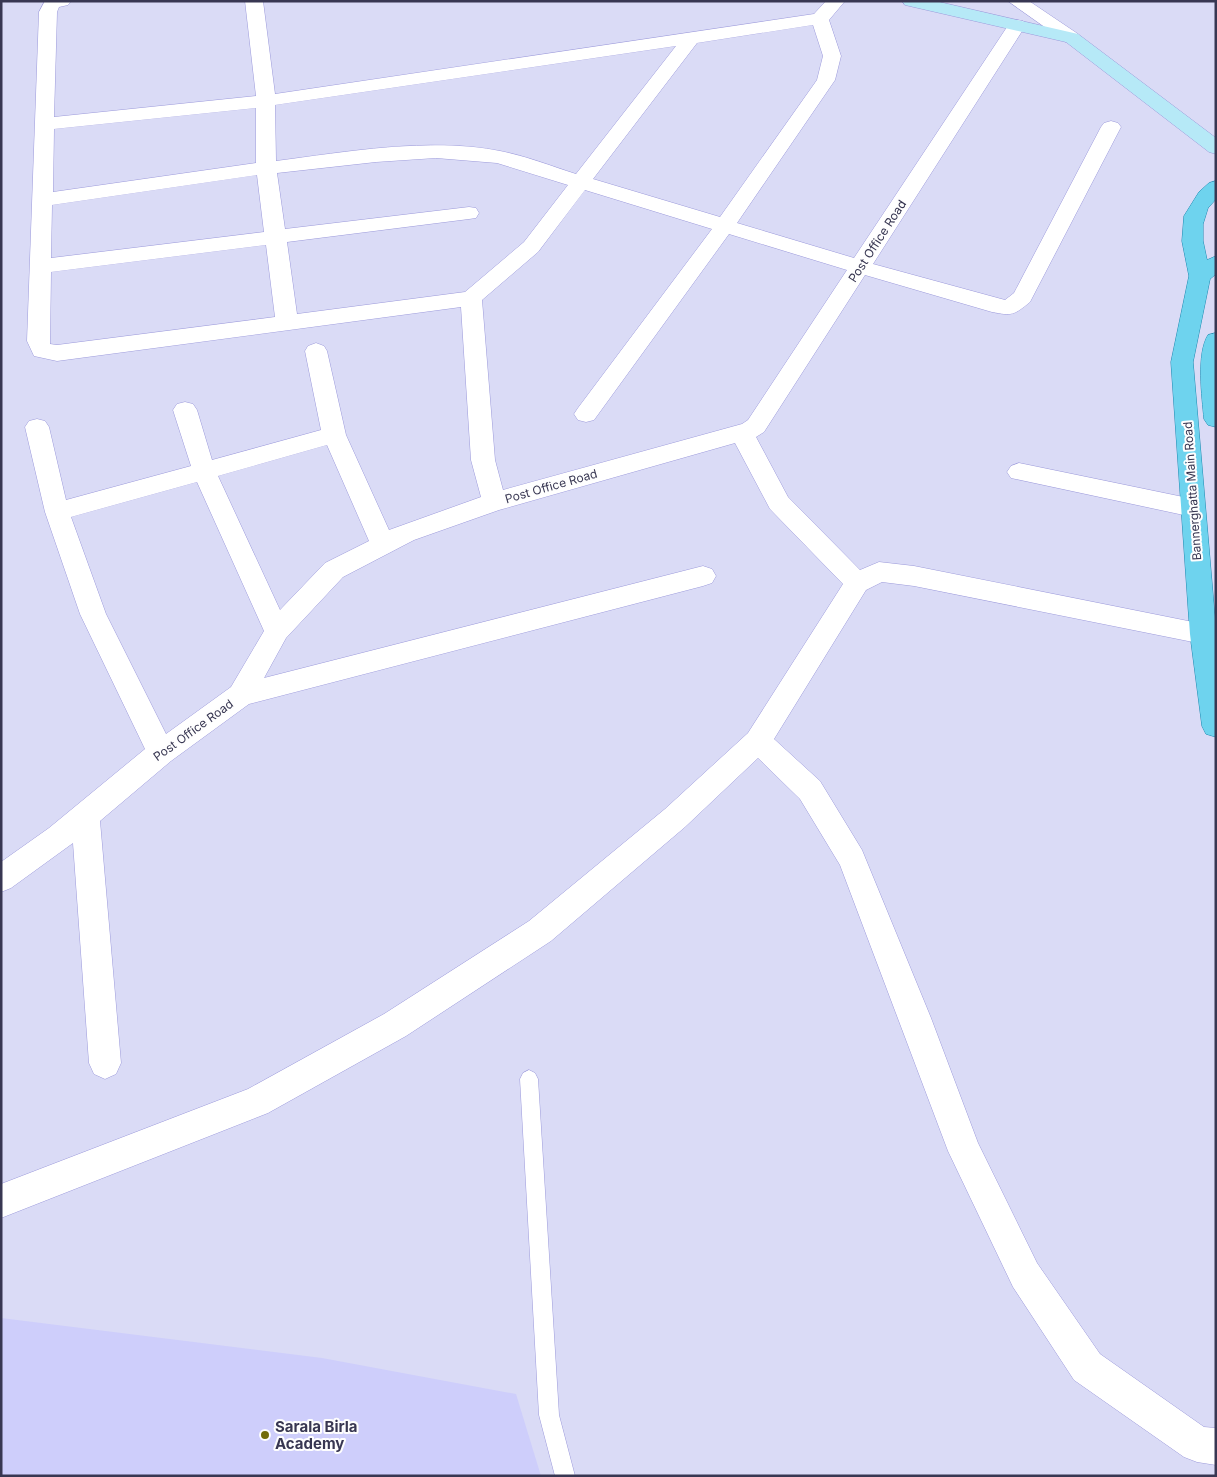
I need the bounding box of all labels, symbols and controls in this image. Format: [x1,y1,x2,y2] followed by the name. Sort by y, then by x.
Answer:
[845,197,909,285] street label: Post Office Road
[1180,421,1204,561] street label: Bannerghatta Main Road
[503,466,599,506] street label: Post Office Road
[150,696,236,764] street label: Post Office Road
[275,1417,358,1453] place label: Sarala Birla Academy
[259,1429,271,1441] marker: Sarala Birla Academy

